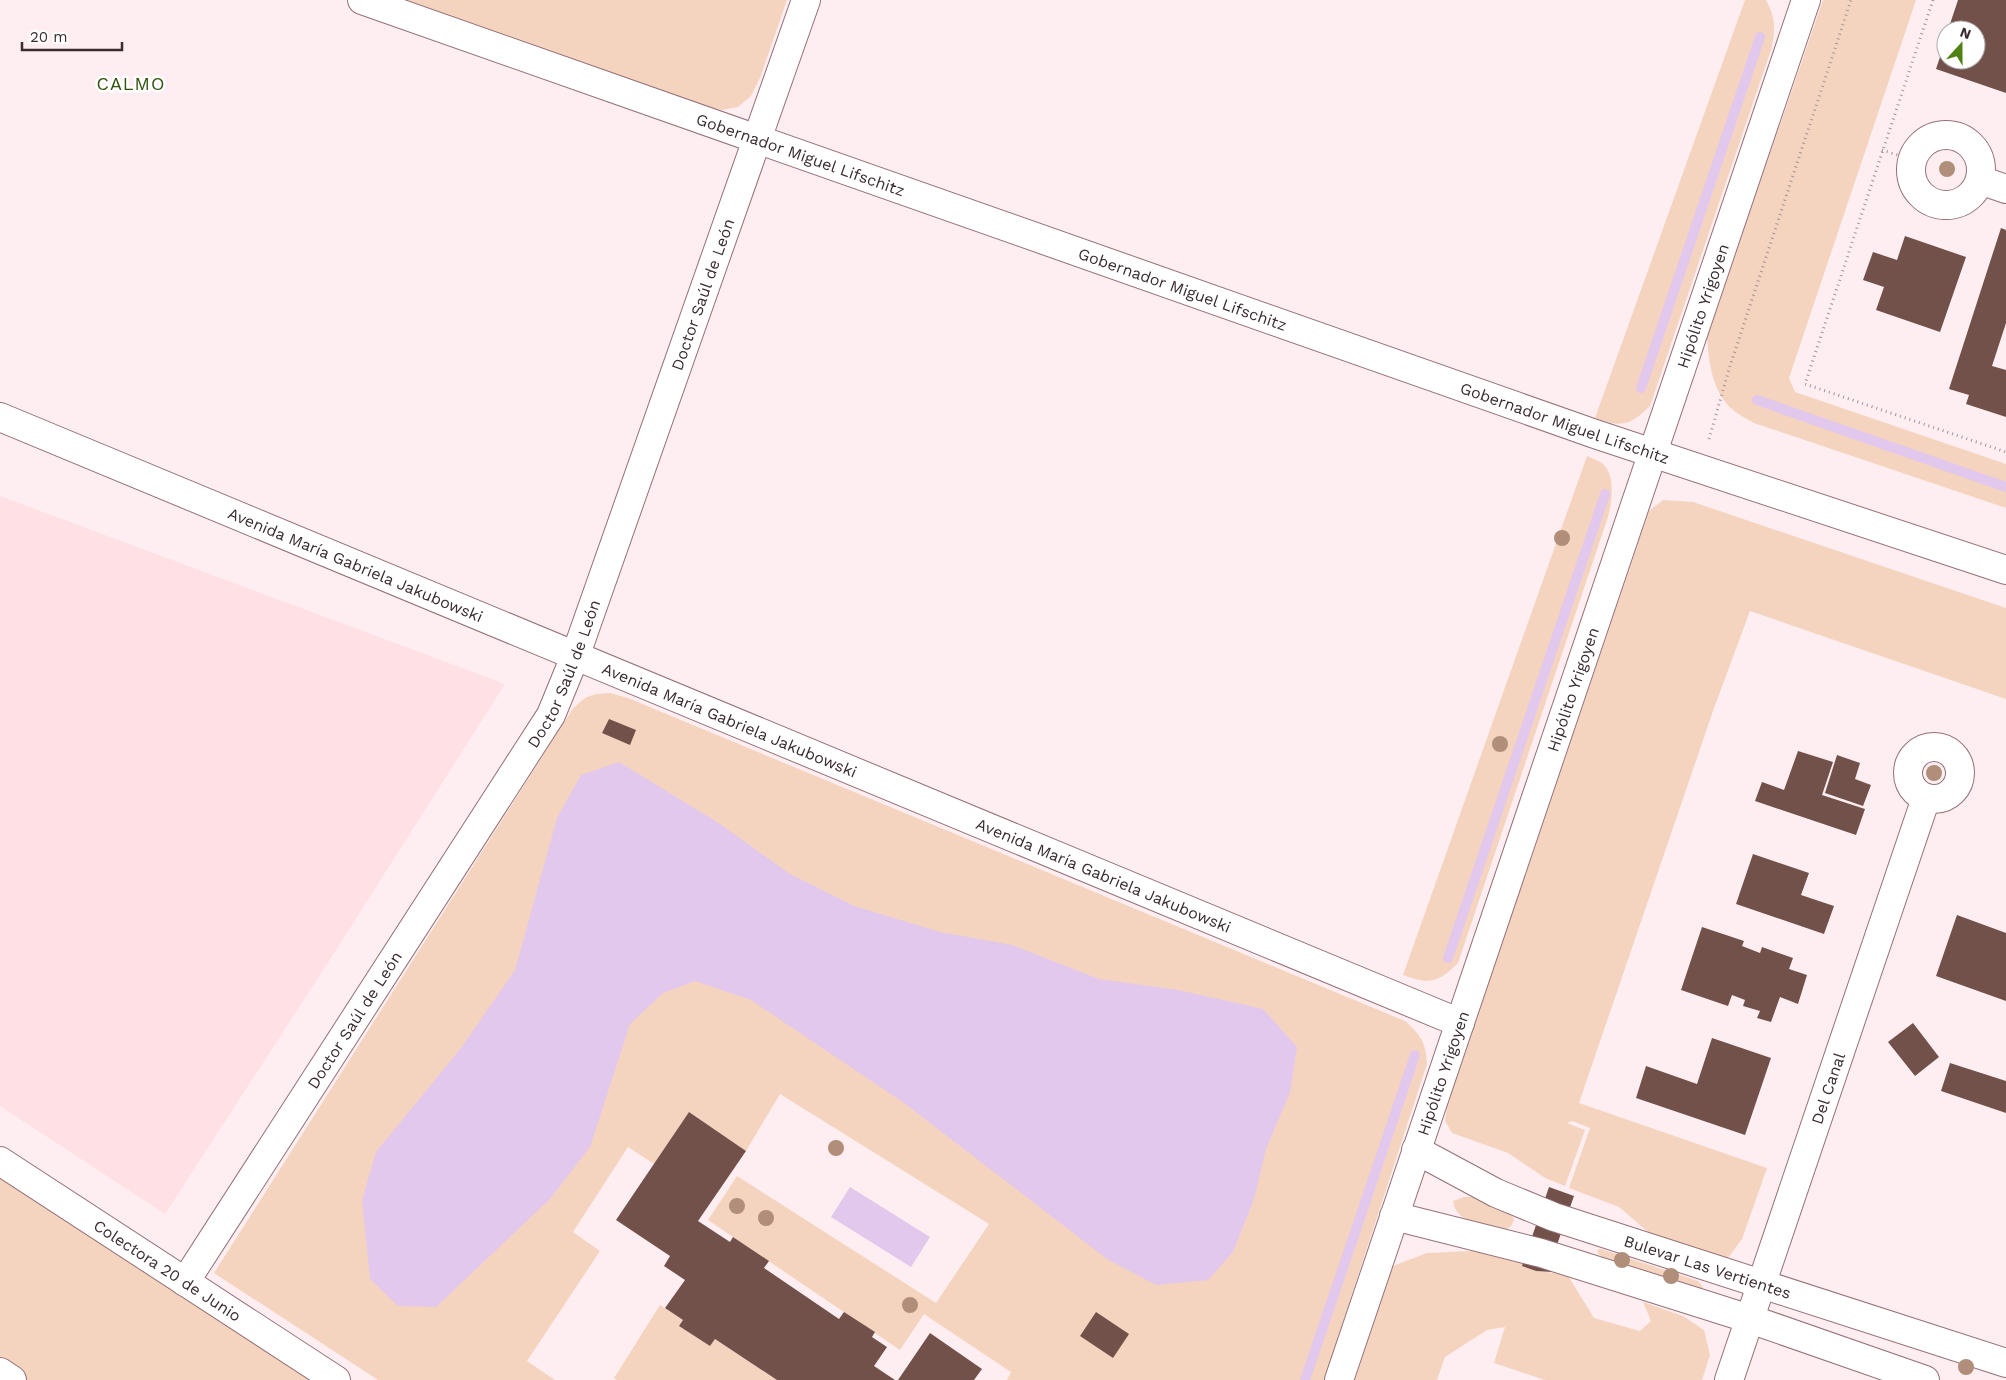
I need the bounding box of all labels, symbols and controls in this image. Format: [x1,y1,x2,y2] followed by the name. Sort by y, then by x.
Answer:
[22,20,122,52] scale bar
[1936,20,1986,70] north arrow
[1958,24,1973,42] text: N
[30,28,68,46] text: 20 m
[97,73,165,94] district label: CALMO
[694,109,907,200] street label: Gobernador Miguel Lifschitz
[667,216,738,373] street label: Doctor Saúl de León
[1673,241,1733,371] street label: Hipólito Yrigoyen
[1076,244,1289,335] street label: Gobernador Miguel Lifschitz
[1458,378,1672,468] street label: Gobernador Miguel Lifschitz
[225,504,486,626] street label: Avenida María Gabriela Jakubowski
[524,597,604,751] street label: Doctor Saúl de León
[1543,625,1603,754] street label: Hipólito Yrigoyen
[599,659,860,782] street label: Avenida María Gabriela Jakubowski
[973,814,1234,937] street label: Avenida María Gabriela Jakubowski
[303,948,406,1092] street label: Doctor Saúl de León
[1413,1008,1473,1138] street label: Hipólito Yrigoyen
[1807,1050,1849,1127] street label: Del Canal
[90,1216,245,1326] street label: Colectora 20 de Junio
[1622,1231,1793,1303] street label: Bulevar Las Vertientes

